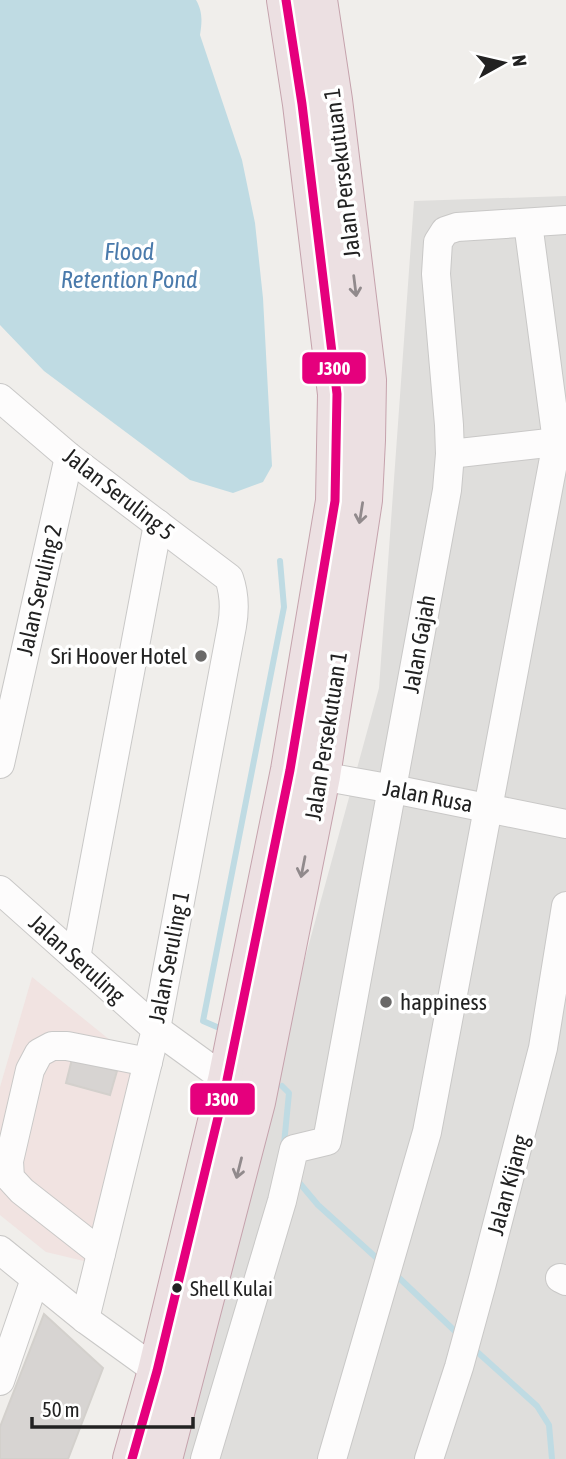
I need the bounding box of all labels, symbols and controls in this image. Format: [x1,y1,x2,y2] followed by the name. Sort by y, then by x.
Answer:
[468,28,538,98] north arrow
[508,54,532,68] text: N
[319,87,365,259] street label: Jalan Persekutuan 1
[61,238,197,293] water label: Flood Retention Pond
[349,274,362,297] one-way arrow
[301,351,367,385] line badge: J300
[317,357,351,379] text: J300
[58,443,180,545] street label: Jalan Seruling 5
[354,501,367,524] one-way arrow
[11,522,67,658] street label: Jalan Seruling 2
[398,593,440,695] street label: Jalan Gajah
[51,643,187,669] place label: Sri Hoover Hotel
[193,648,209,664] marker: Sri Hoover Hotel
[300,650,352,822] street label: Jalan Persekutuan 1
[381,775,475,817] street label: Jalan Rusa
[295,855,309,878] one-way arrow
[143,889,195,1025] street label: Jalan Seruling 1
[24,909,130,1009] street label: Jalan Seruling
[400,989,487,1015] place label: happiness
[378,994,394,1010] marker: happiness
[189,1082,256,1116] line badge: J300
[205,1088,239,1110] text: J300
[482,1132,534,1238] street label: Jalan Kijang
[232,1156,245,1179] one-way arrow
[190,1276,273,1300] place label: Shell Kulai
[170,1281,184,1295] marker: Shell Kulai
[32,1386,192,1430] scale bar
[42,1397,80,1421] text: 50 m

